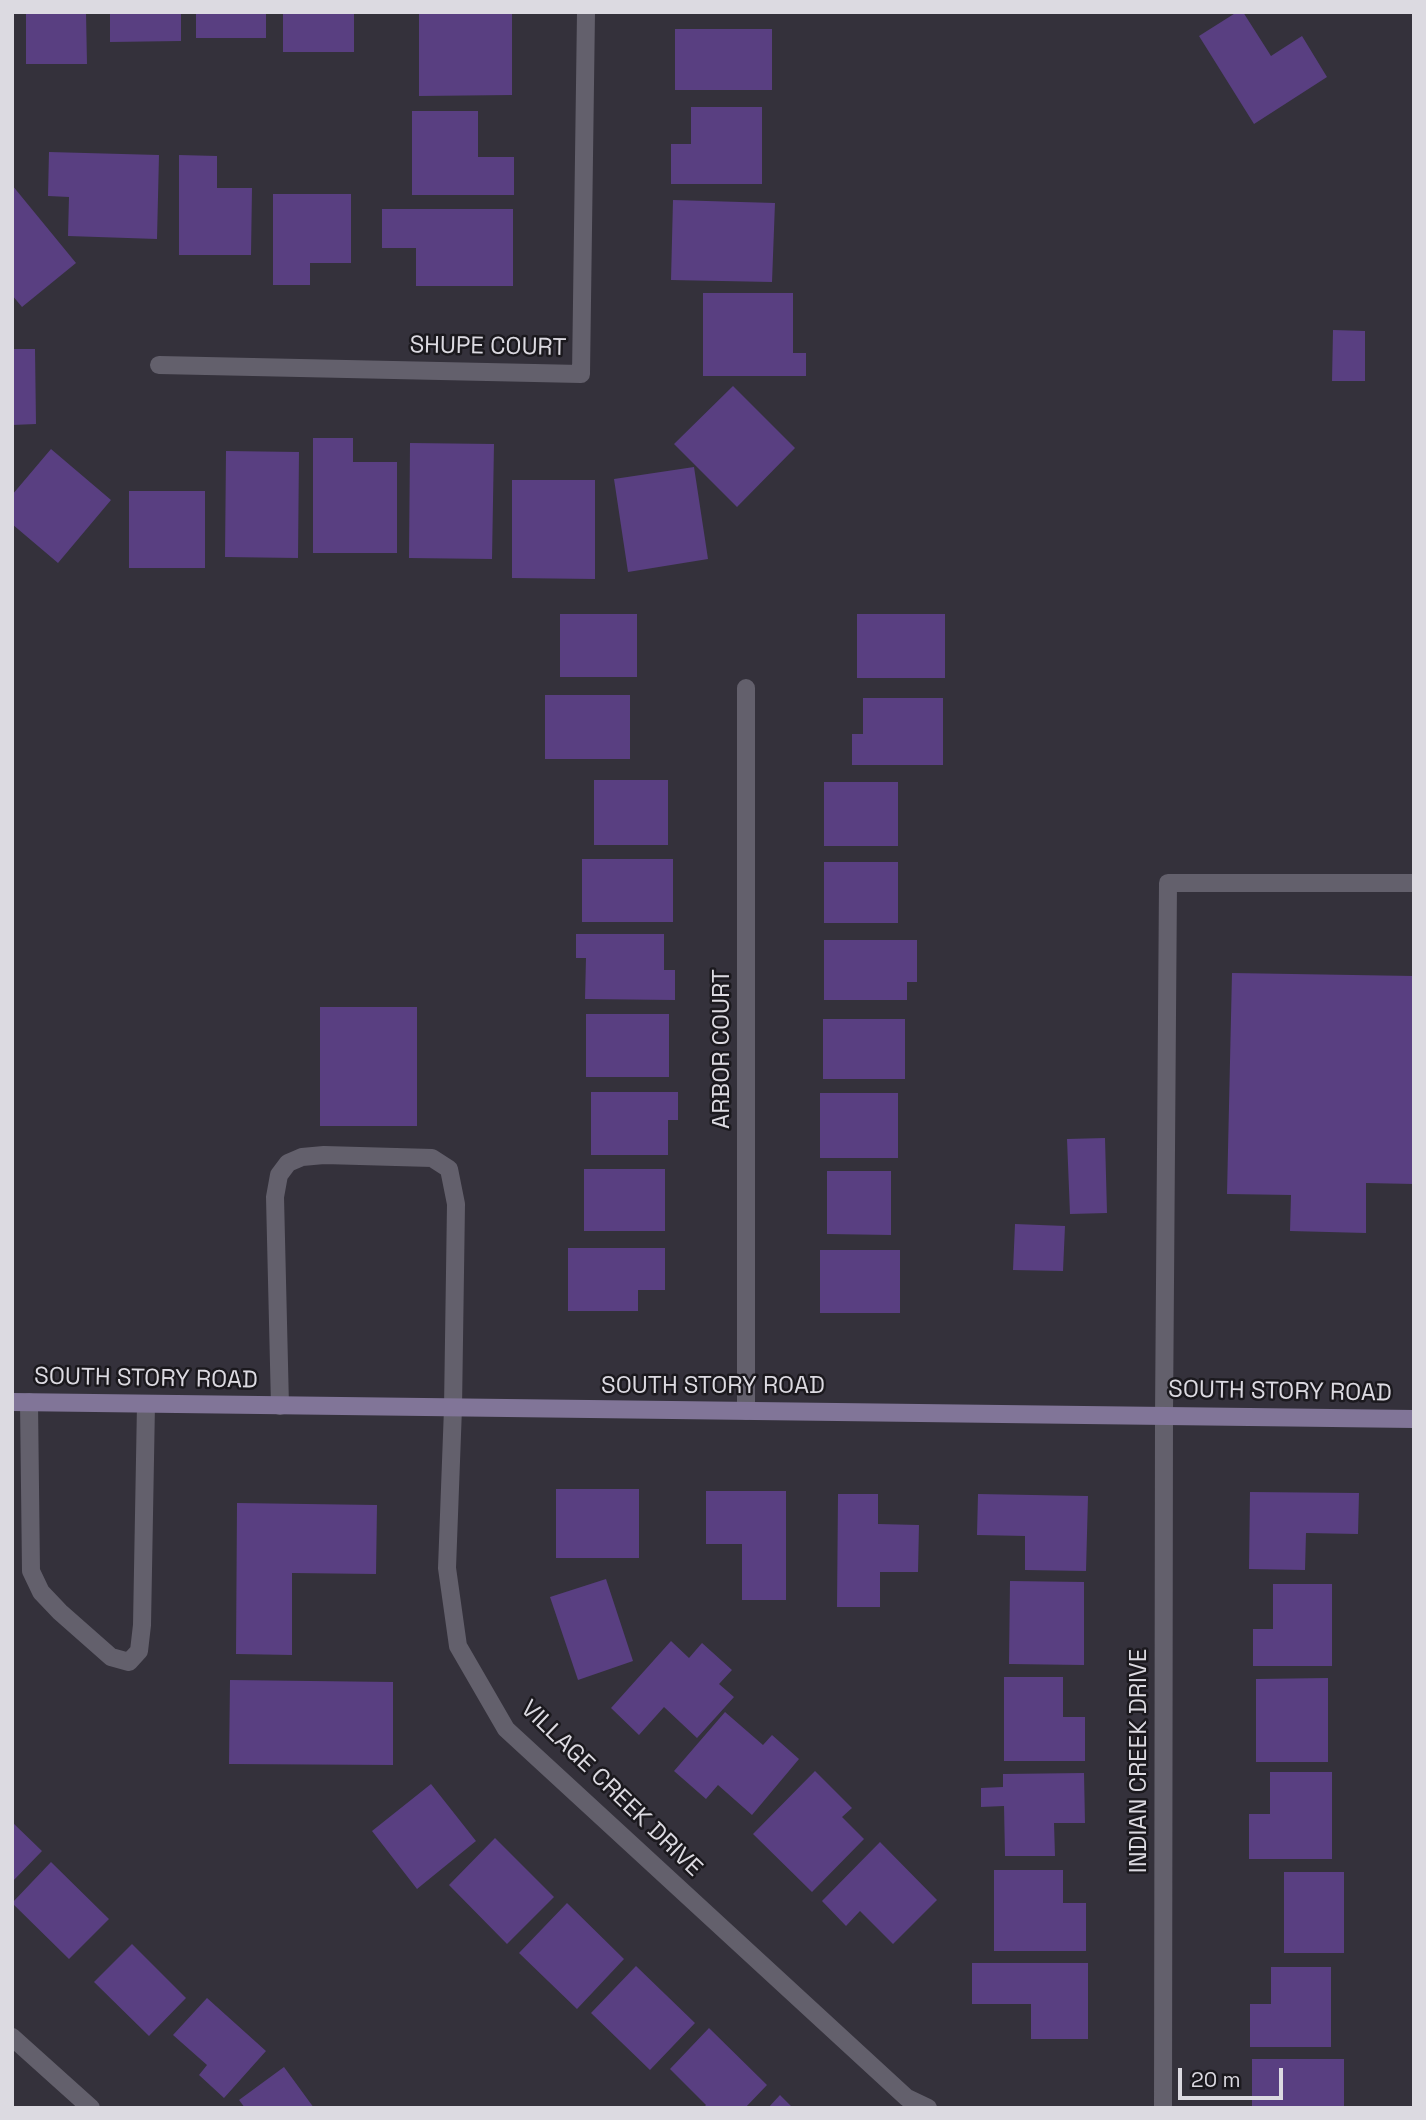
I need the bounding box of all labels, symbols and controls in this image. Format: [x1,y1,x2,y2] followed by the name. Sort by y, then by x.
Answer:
[409,331,567,363] street label: SHUPE COURT
[708,969,736,1129] street label: ARBOR COURT
[34,1363,258,1395] street label: SOUTH STORY ROAD
[601,1372,825,1400] street label: SOUTH STORY ROAD
[1168,1376,1392,1408] street label: SOUTH STORY ROAD
[1125,1649,1153,1873] street label: INDIAN CREEK DRIVE
[514,1695,708,1883] street label: VILLAGE CREEK DRIVE
[1181,2054,1286,2098] scale bar
[1191,2066,1241,2093] text: 20 m

